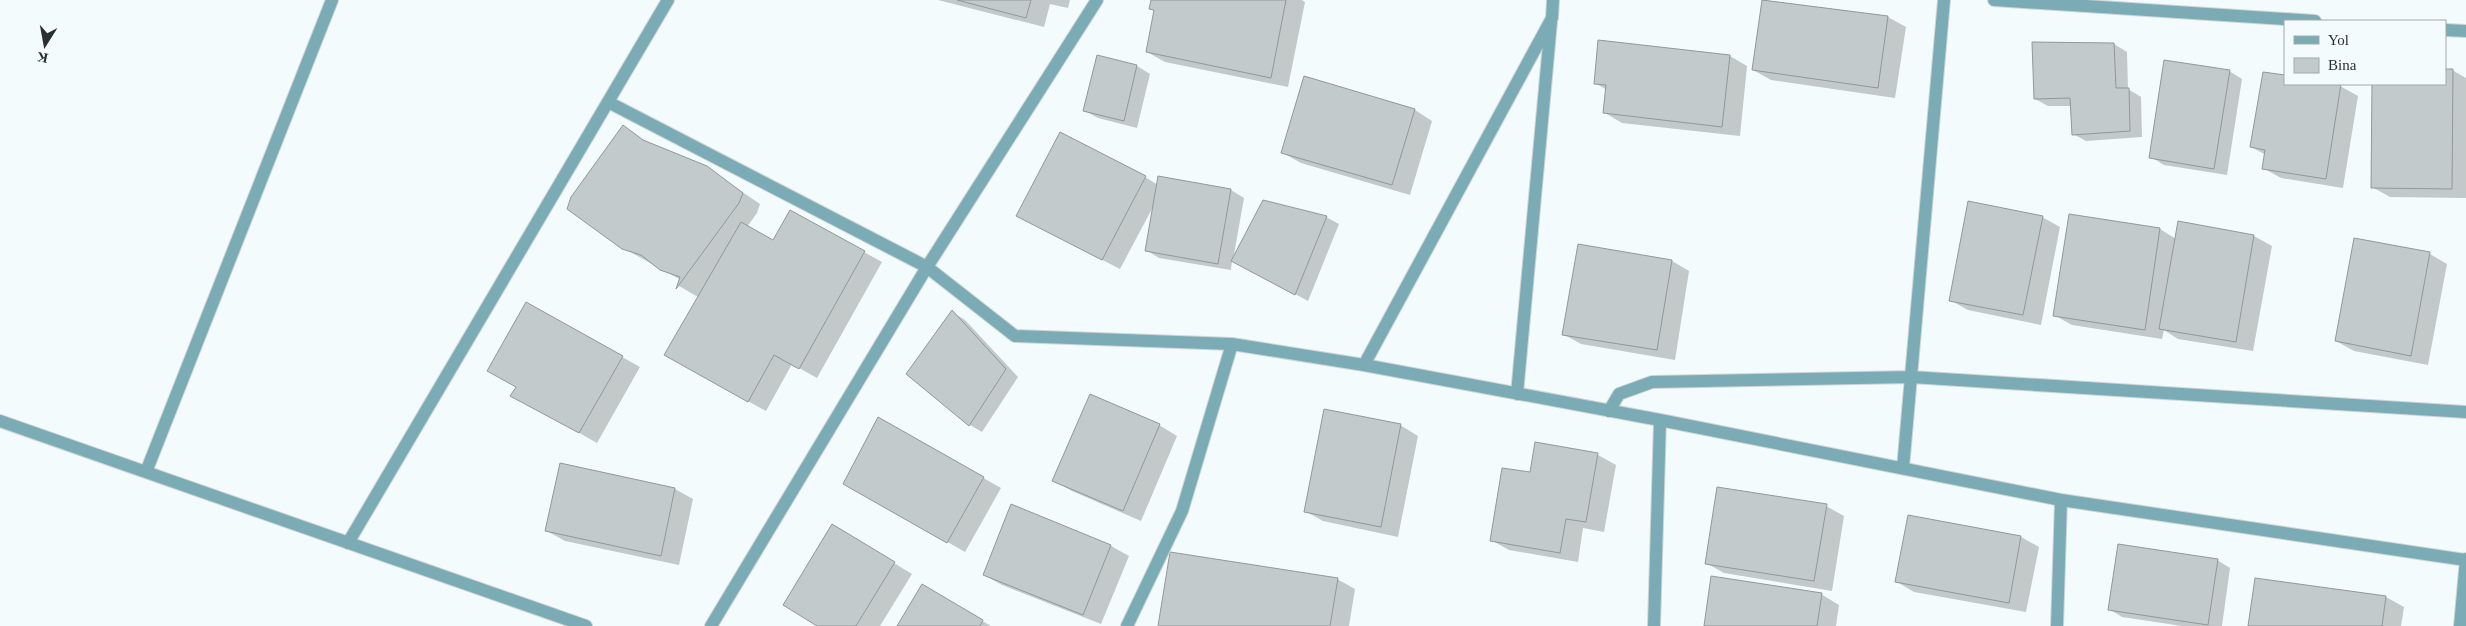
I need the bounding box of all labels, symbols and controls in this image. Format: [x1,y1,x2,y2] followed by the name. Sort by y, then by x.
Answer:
[20,20,70,70] north arrow
[2284,20,2446,85] legend
[2328,32,2349,48] text: Yol
[36,49,49,66] text: K
[2328,57,2357,73] text: Bina

